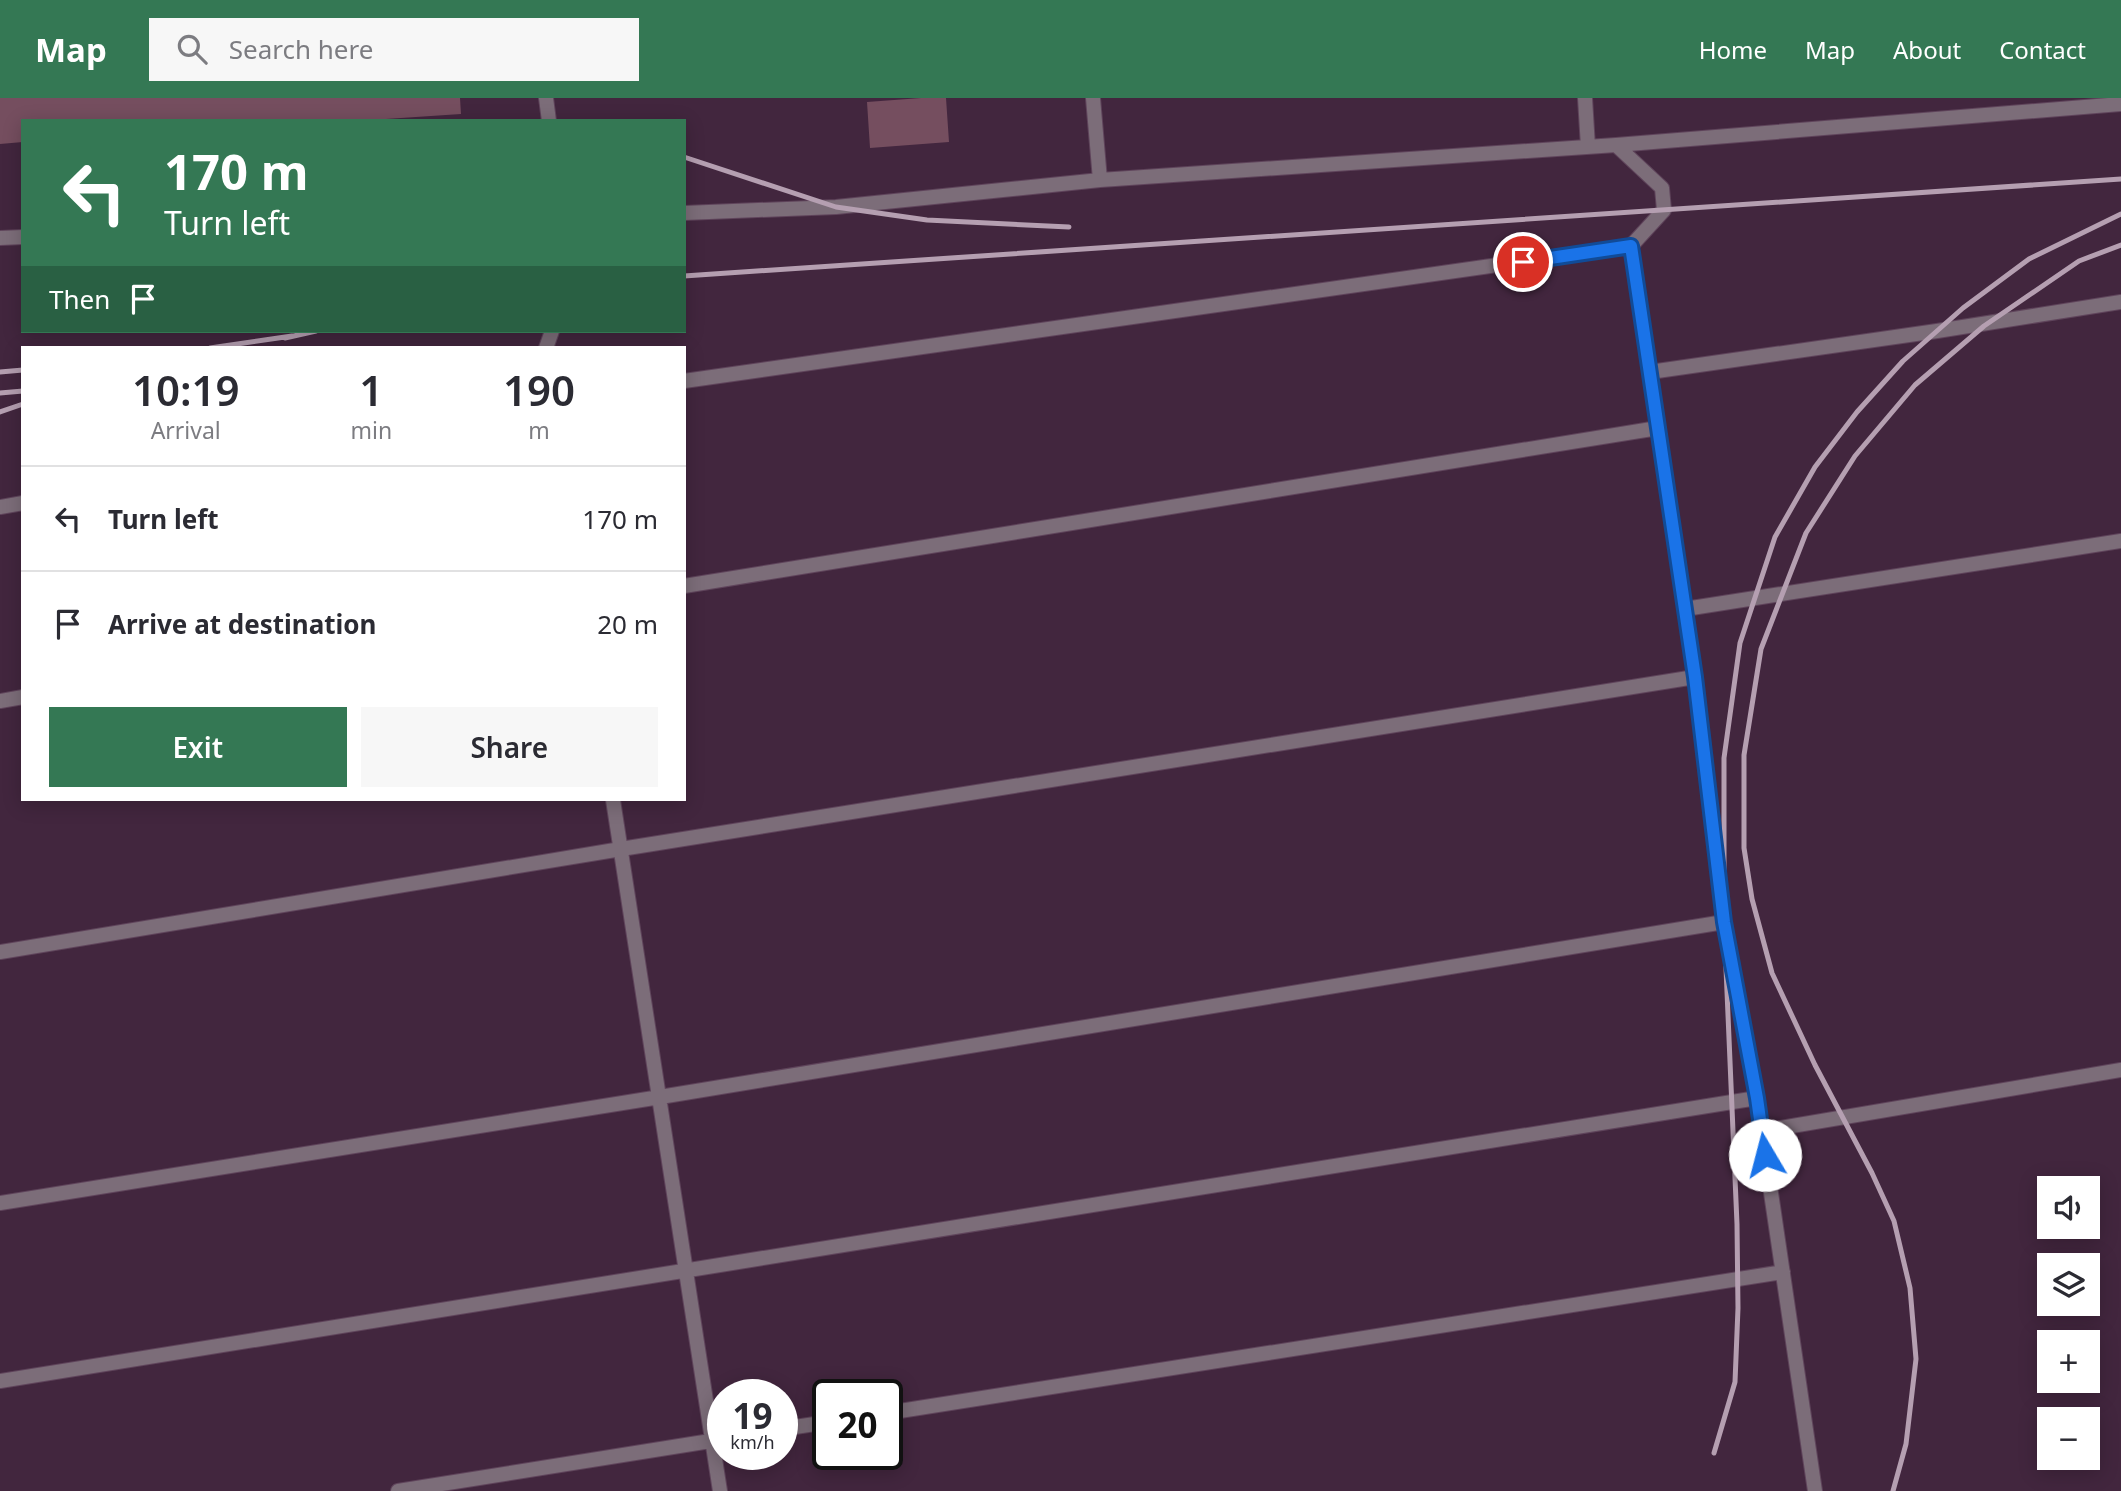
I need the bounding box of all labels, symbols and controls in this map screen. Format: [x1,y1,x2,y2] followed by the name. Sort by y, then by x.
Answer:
[149,18,639,81] search box
[35,27,107,72] text: Map
[173,30,211,68] icon: search
[229,31,373,67] text: Search here
[1699,33,1767,66] text: Home
[1805,33,1855,66] text: Map
[1893,33,1961,66] text: About
[1999,33,2086,66] text: Contact
[164,138,309,204] text: 170 m
[49,147,140,238] icon: left
[164,201,290,244] text: Turn left
[1493,232,1553,292] pin
[1504,243,1542,281] icon: arrive
[124,280,162,318] icon: arrive
[49,281,110,317] text: Then
[132,361,240,418] text: 10:19
[359,361,383,418] text: 1
[503,361,575,418] text: 190
[151,414,221,446] text: Arrival
[350,414,392,446] text: min
[528,414,550,446] text: m
[49,500,87,538] icon: left
[108,501,219,537] text: Turn left
[582,501,658,537] text: 170 m
[49,605,87,643] icon: arrive
[108,606,377,642] text: Arrive at destination
[597,606,658,642] text: 20 m
[49,707,347,787] button: Exit
[361,707,658,787] button: Share
[1728,1118,1802,1192] position arrow
[2037,1176,2100,1470] map controls
[2037,1176,2100,1239] button: sound
[2037,1253,2100,1316] button: layers
[2037,1330,2100,1393] button: +
[812,1379,903,1470] speed limit sign: 20
[732,1392,773,1439] text: 19
[2037,1407,2100,1470] button: −
[730,1430,775,1454] text: km/h

